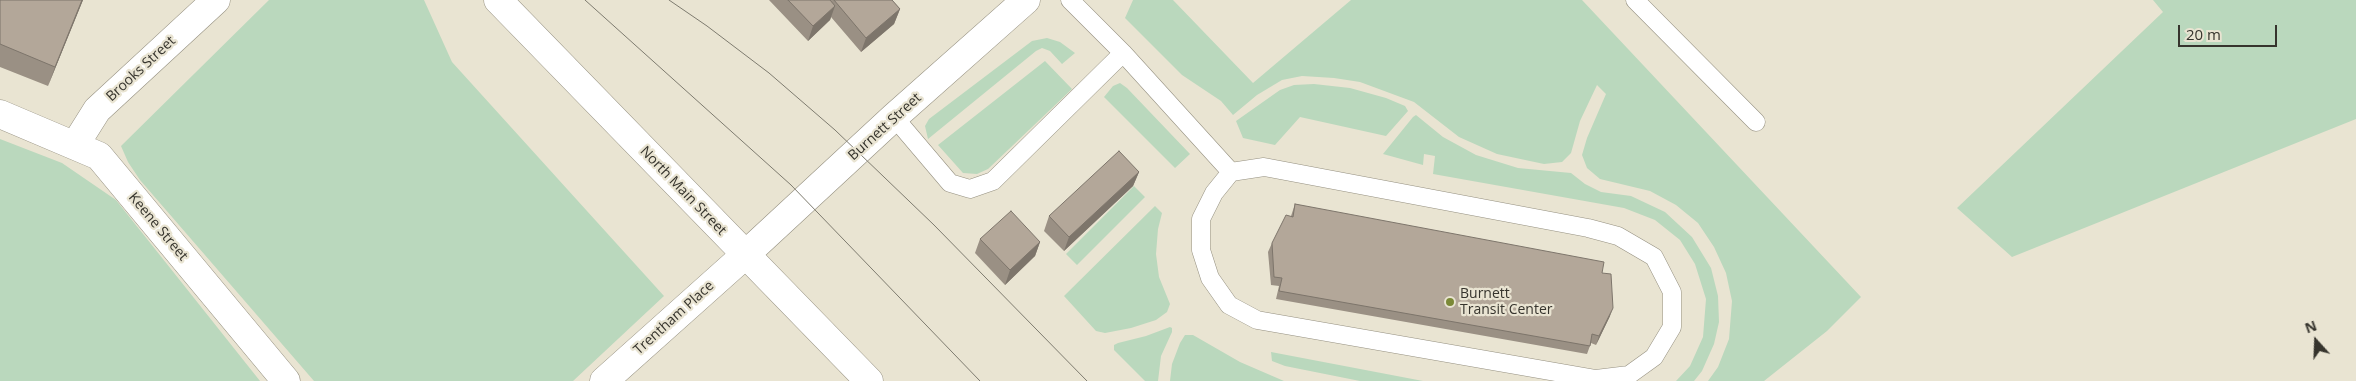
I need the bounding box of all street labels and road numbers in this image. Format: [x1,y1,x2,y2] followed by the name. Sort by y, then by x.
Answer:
[103,33,179,105] street label: Brooks Street
[845,90,925,164] street label: Burnett Street
[636,143,730,239] street label: North Main Street
[125,190,191,264] street label: Keene Street
[630,278,718,358] street label: Trentham Place

